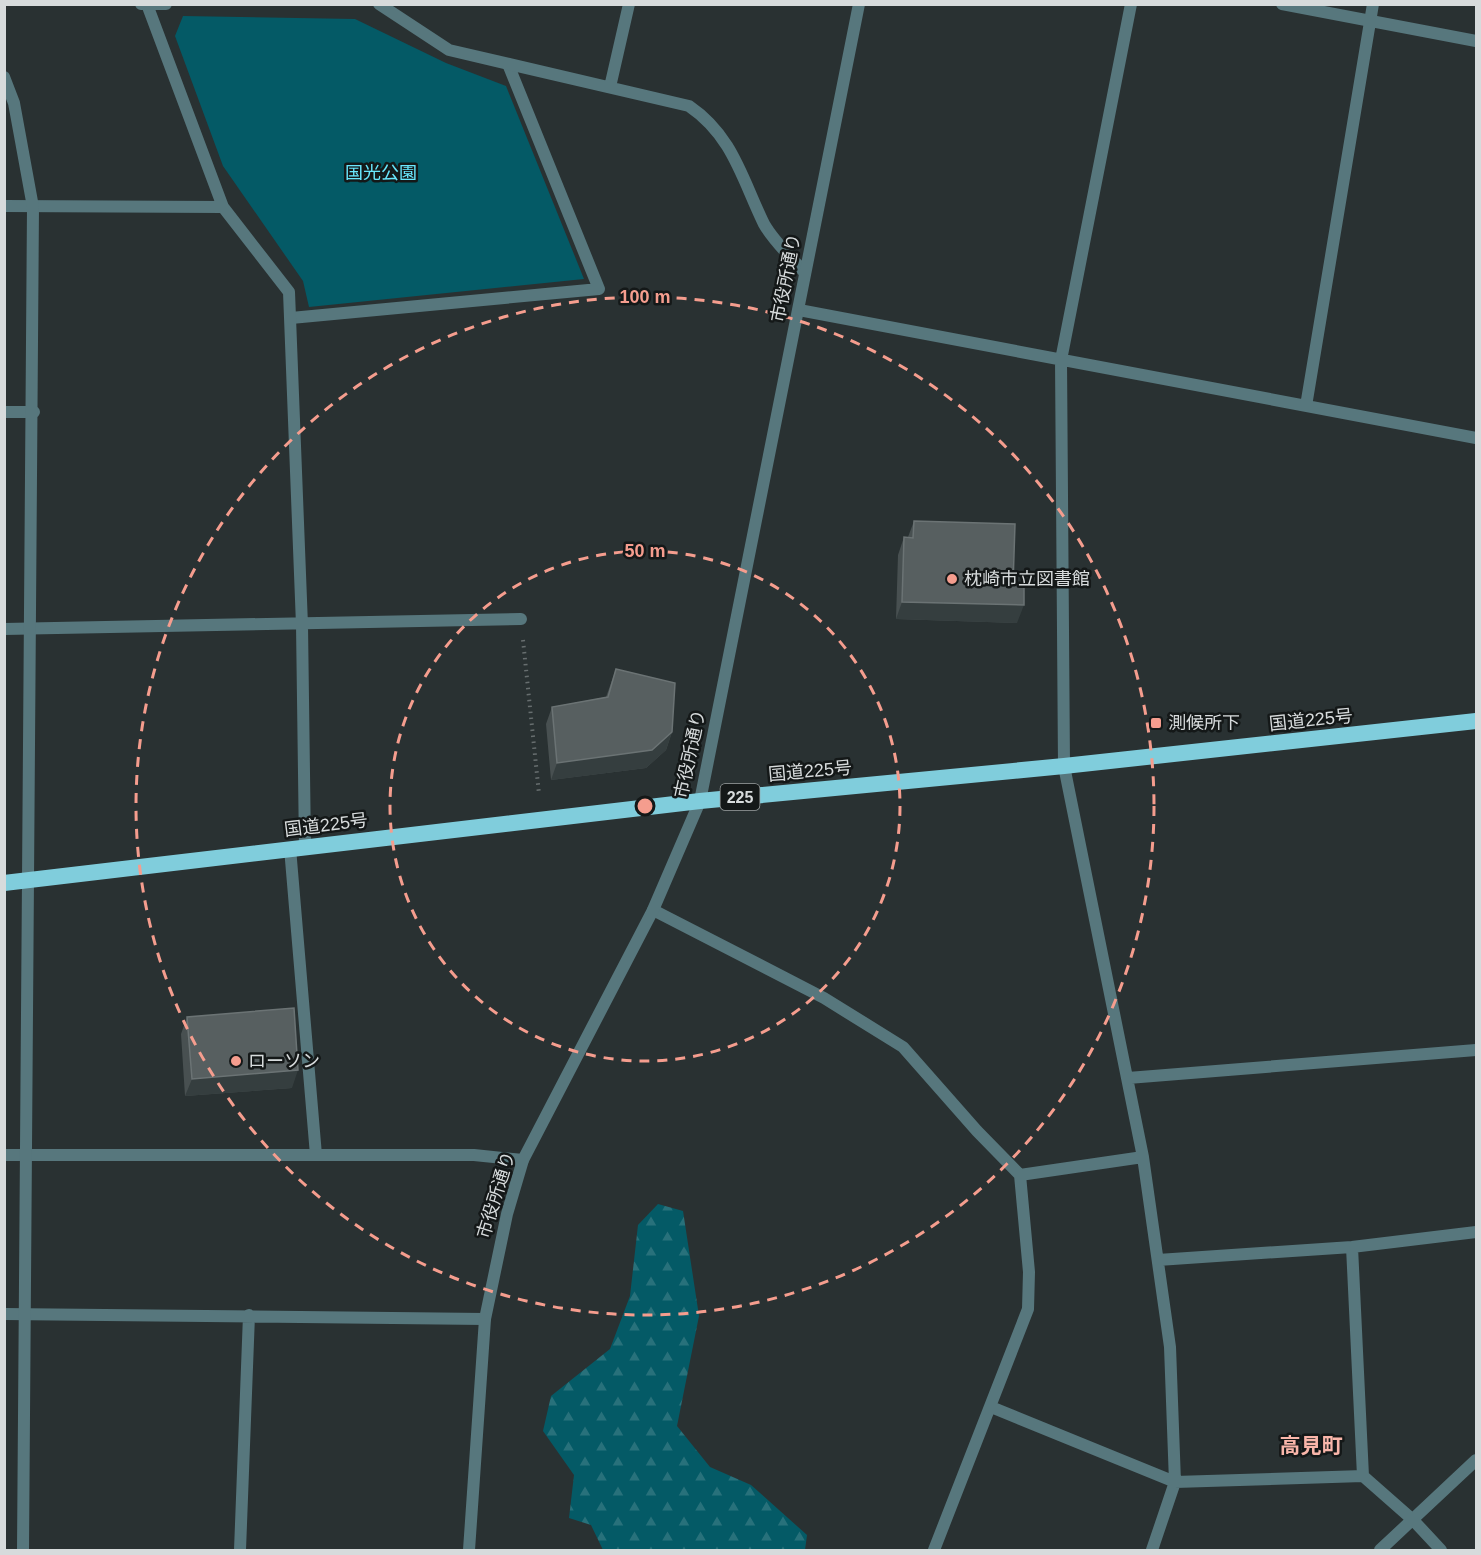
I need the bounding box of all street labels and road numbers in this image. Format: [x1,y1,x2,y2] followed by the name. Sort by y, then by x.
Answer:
[768,232,804,324] street label: 市役所通り
[1268,706,1354,734] street label: 国道225号
[671,708,709,800] street label: 市役所通り
[767,757,853,785] street label: 国道225号
[720,784,760,810] road number: 225
[283,810,369,840] street label: 国道225号
[473,1149,519,1241] street label: 市役所通り

